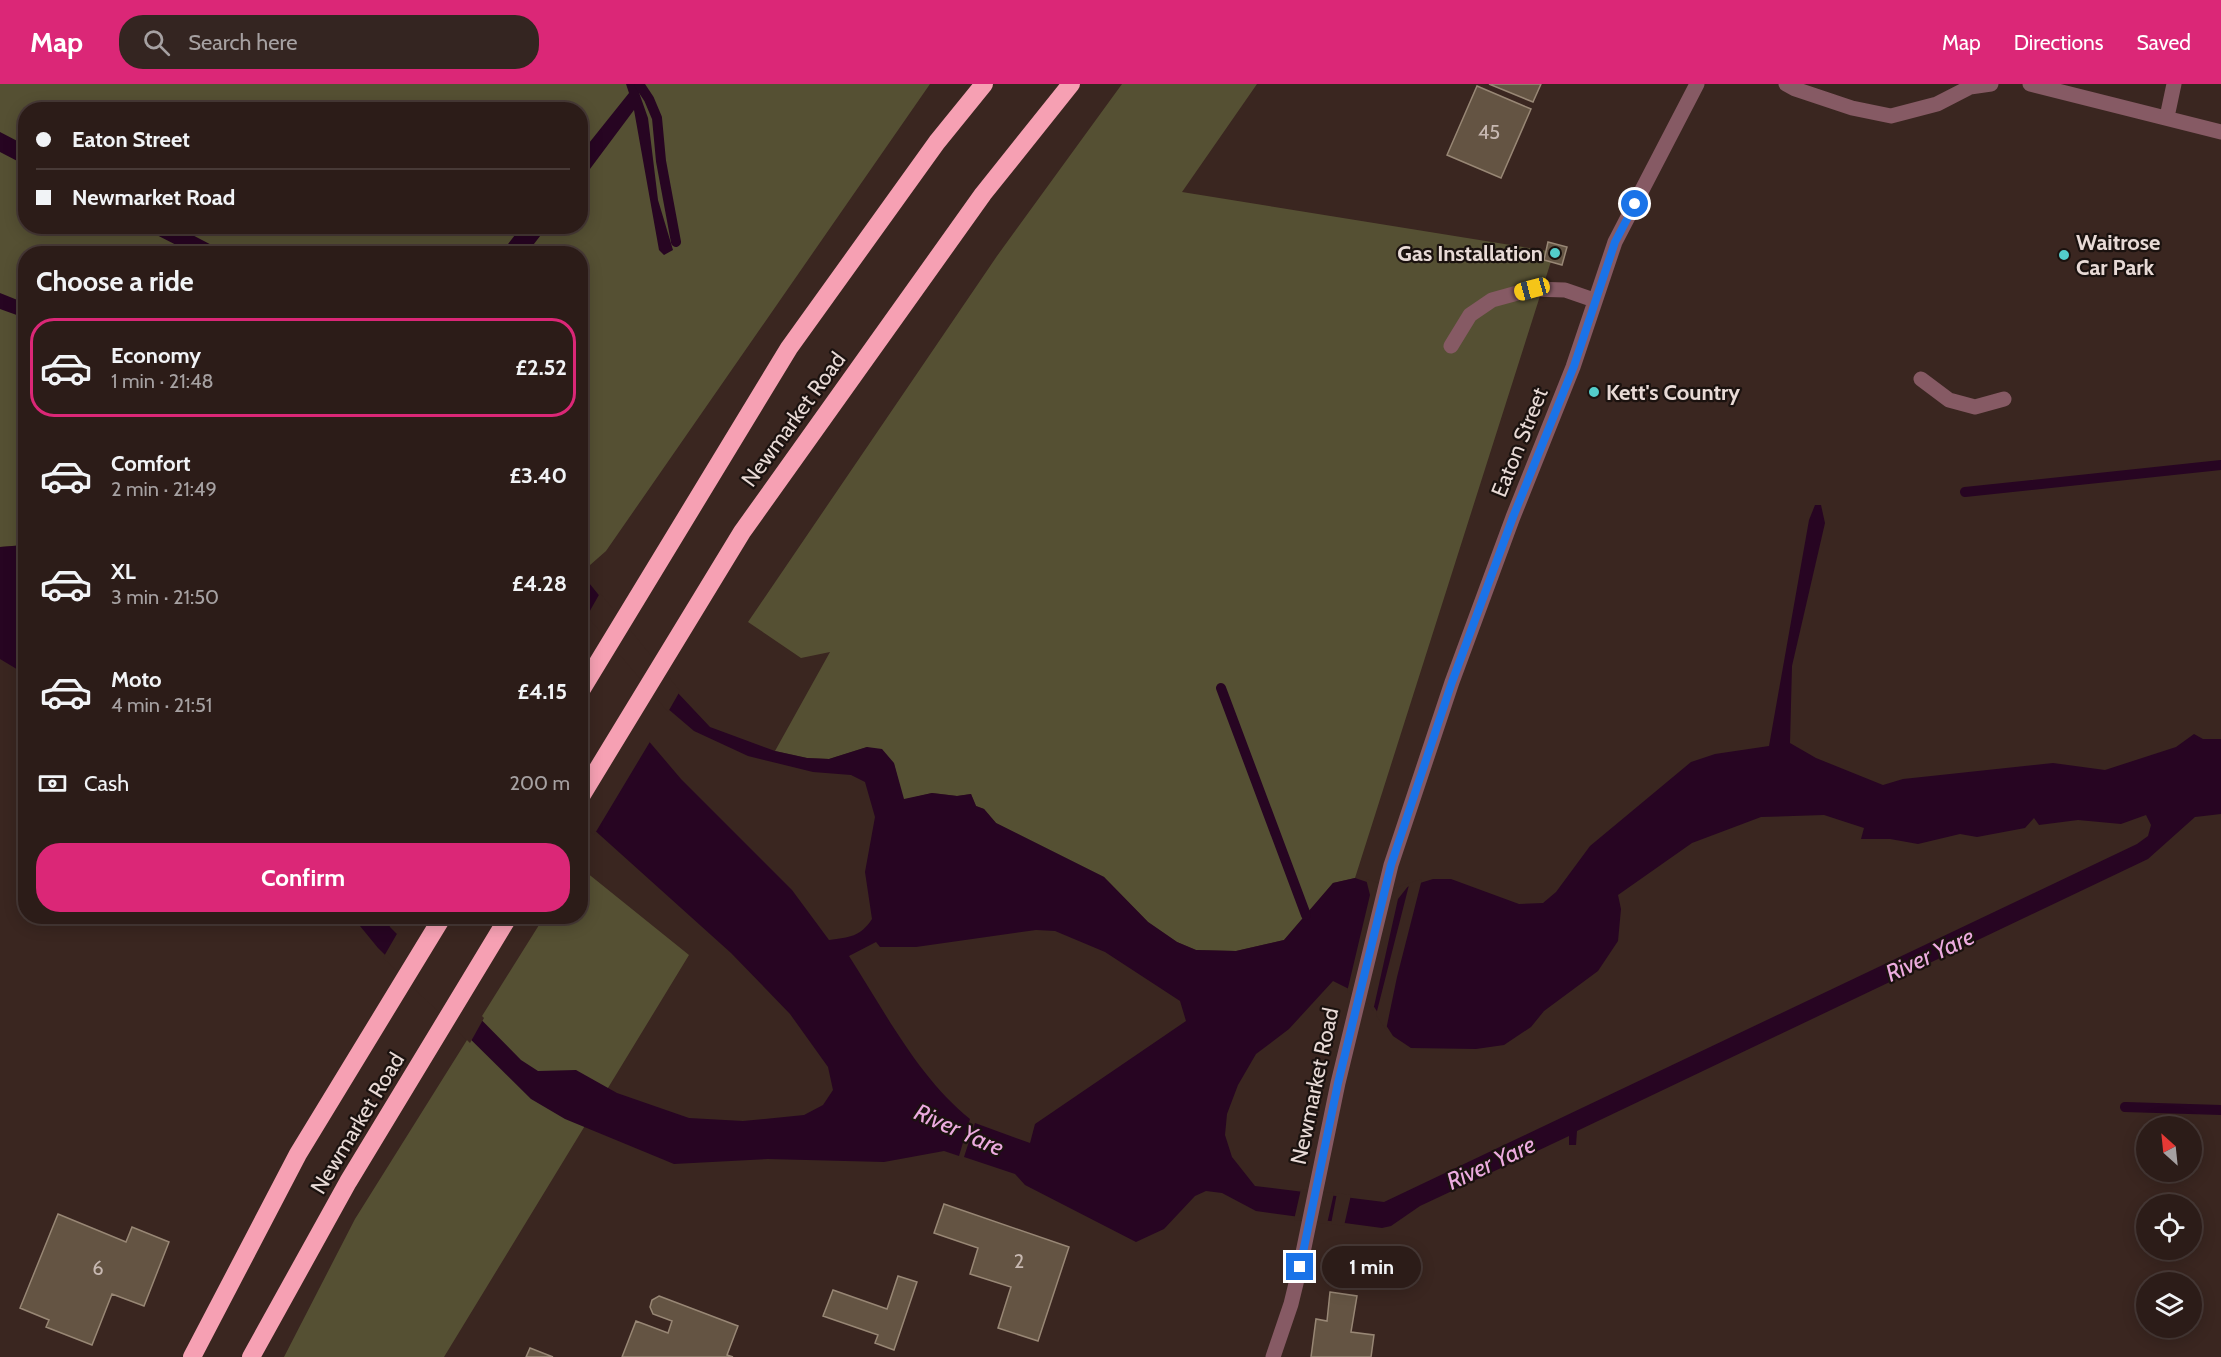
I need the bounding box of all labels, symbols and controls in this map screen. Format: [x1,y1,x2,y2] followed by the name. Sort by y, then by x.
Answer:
[119,15,539,69] search box
[30,25,83,59] text: Map
[140,26,173,59] icon: search
[188,29,297,56] text: Search here
[1942,30,1981,55] text: Map
[2014,30,2103,55] text: Directions
[2136,30,2191,55] text: Saved
[1478,120,1500,144] house number: 45
[72,126,190,153] text: Eaton Street
[72,184,235,211] text: Newmarket Road
[1621,190,1648,217] route start
[2076,229,2160,281] place label: Waitrose Car Park
[1397,240,1543,267] place label: Gas Installation
[1548,246,1562,260] marker: Gas Installation
[2057,248,2071,262] marker: Waitrose Car Park
[36,265,194,298] text: Choose a ride
[1512,276,1552,302] car
[39,341,93,395] icon: car
[111,342,201,369] text: Economy
[735,347,851,492] street label: Newmarket Road
[516,354,567,381] text: £2.52
[111,369,214,393] text: 1 min · 21:48
[1606,379,1740,406] place label: Kett's Country
[1485,383,1554,501] street label: Eaton Street
[1587,385,1601,399] marker: Kett's Country
[39,449,93,503] icon: car
[111,450,190,477] text: Comfort
[510,462,567,489] text: £3.40
[111,477,217,501] text: 2 min · 21:49
[39,557,93,611] icon: car
[111,558,136,585] text: XL
[512,570,567,597] text: £4.28
[111,585,219,609] text: 3 min · 21:50
[39,665,93,719] icon: car
[111,666,162,693] text: Moto
[517,678,567,705] text: £4.15
[111,693,212,717] text: 4 min · 21:51
[36,767,69,800] icon: cash
[84,770,129,797] text: Cash
[510,771,570,795] text: 200 m
[36,843,570,912] button: Confirm
[1881,921,1979,988] water label: River Yare
[1285,1005,1344,1167] street label: Newmarket Road
[305,1048,410,1199] street label: Newmarket Road
[910,1097,1008,1162] water label: River Yare
[2136,1116,2202,1182] north arrow
[2136,1116,2202,1338] map controls
[1442,1129,1540,1196] water label: River Yare
[2136,1194,2202,1260] button: locate
[1321,1246,1420,1288] callout: 1 min
[1014,1249,1024,1273] house number: 2
[1286,1253,1313,1280] route end
[1349,1255,1394,1279] text: 1 min
[92,1256,104,1280] house number: 6
[2136,1272,2202,1338] button: layers

